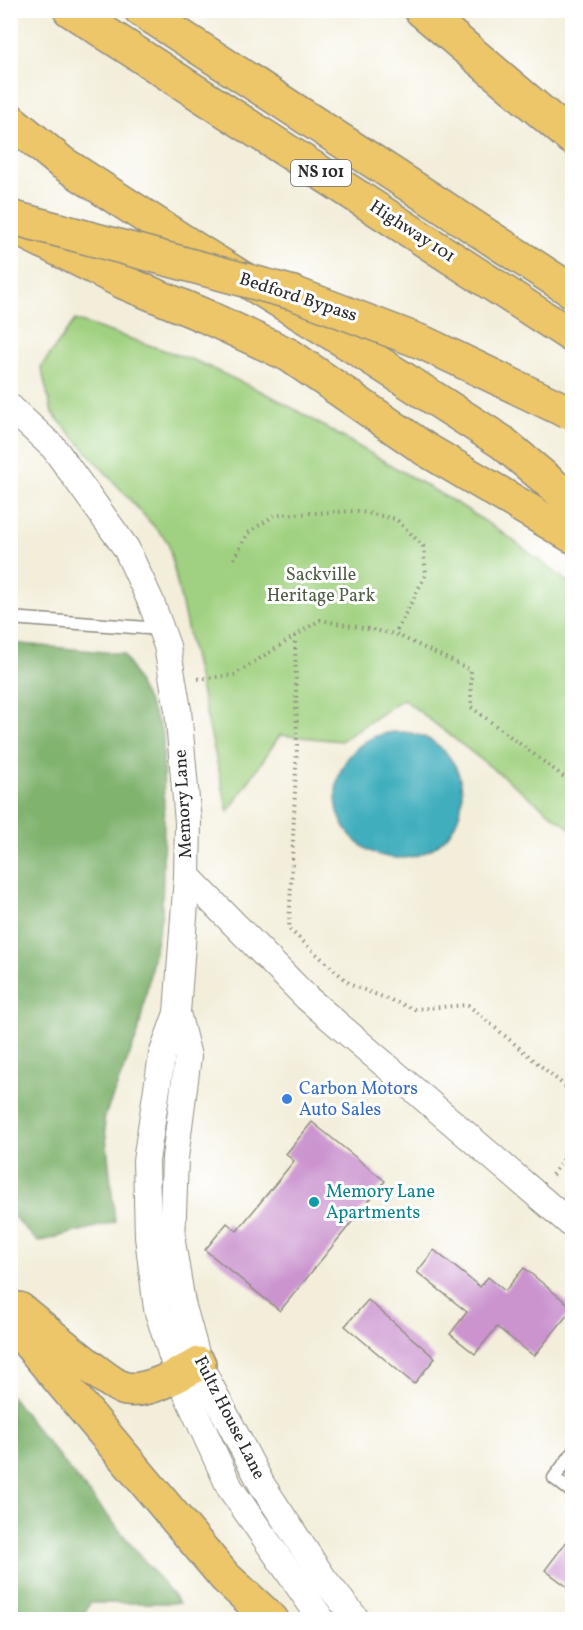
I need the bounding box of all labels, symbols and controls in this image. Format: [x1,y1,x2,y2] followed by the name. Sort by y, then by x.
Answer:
[291,160,351,186] road number: NS 101
[364,195,460,269] street label: Highway 101
[236,267,360,329] street label: Bedford Bypass
[267,563,375,609] park label: Sackville Heritage Park
[169,749,199,859] street label: Memory Lane
[299,1077,418,1123] place label: Carbon Motors Auto Sales
[280,1092,294,1106] marker: Carbon Motors Auto Sales
[326,1180,435,1226] place label: Memory Lane Apartments
[307,1195,321,1209] marker: Memory Lane Apartments
[187,1352,271,1484] street label: Fultz House Lane

